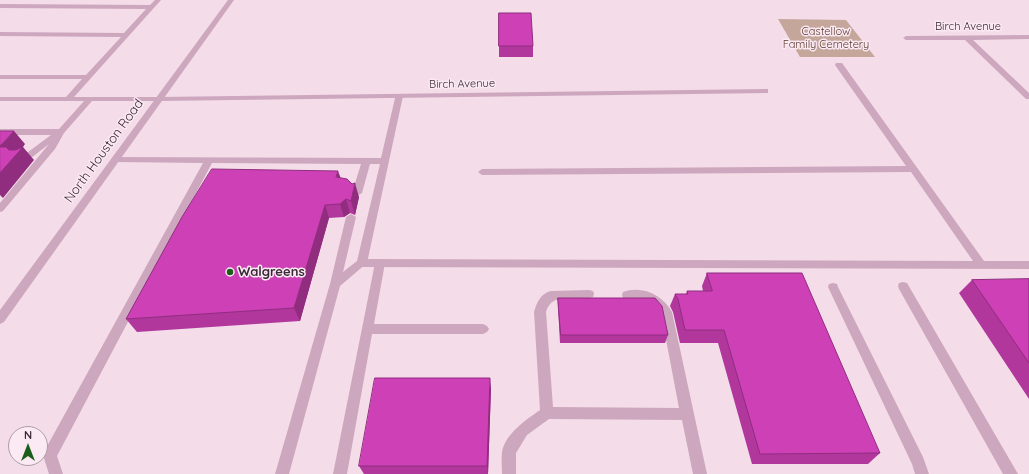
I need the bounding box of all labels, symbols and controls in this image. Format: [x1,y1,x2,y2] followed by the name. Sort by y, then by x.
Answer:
[935,20,1001,34] street label: Birch Avenue
[783,25,869,51] park label: Castellow Family Cemetery
[429,77,495,91] street label: Birch Avenue
[61,96,147,206] street label: North Houston Road
[238,264,305,280] place label: Walgreens
[225,267,235,277] marker: Walgreens
[8,426,48,466] north arrow
[24,428,32,442] text: N

